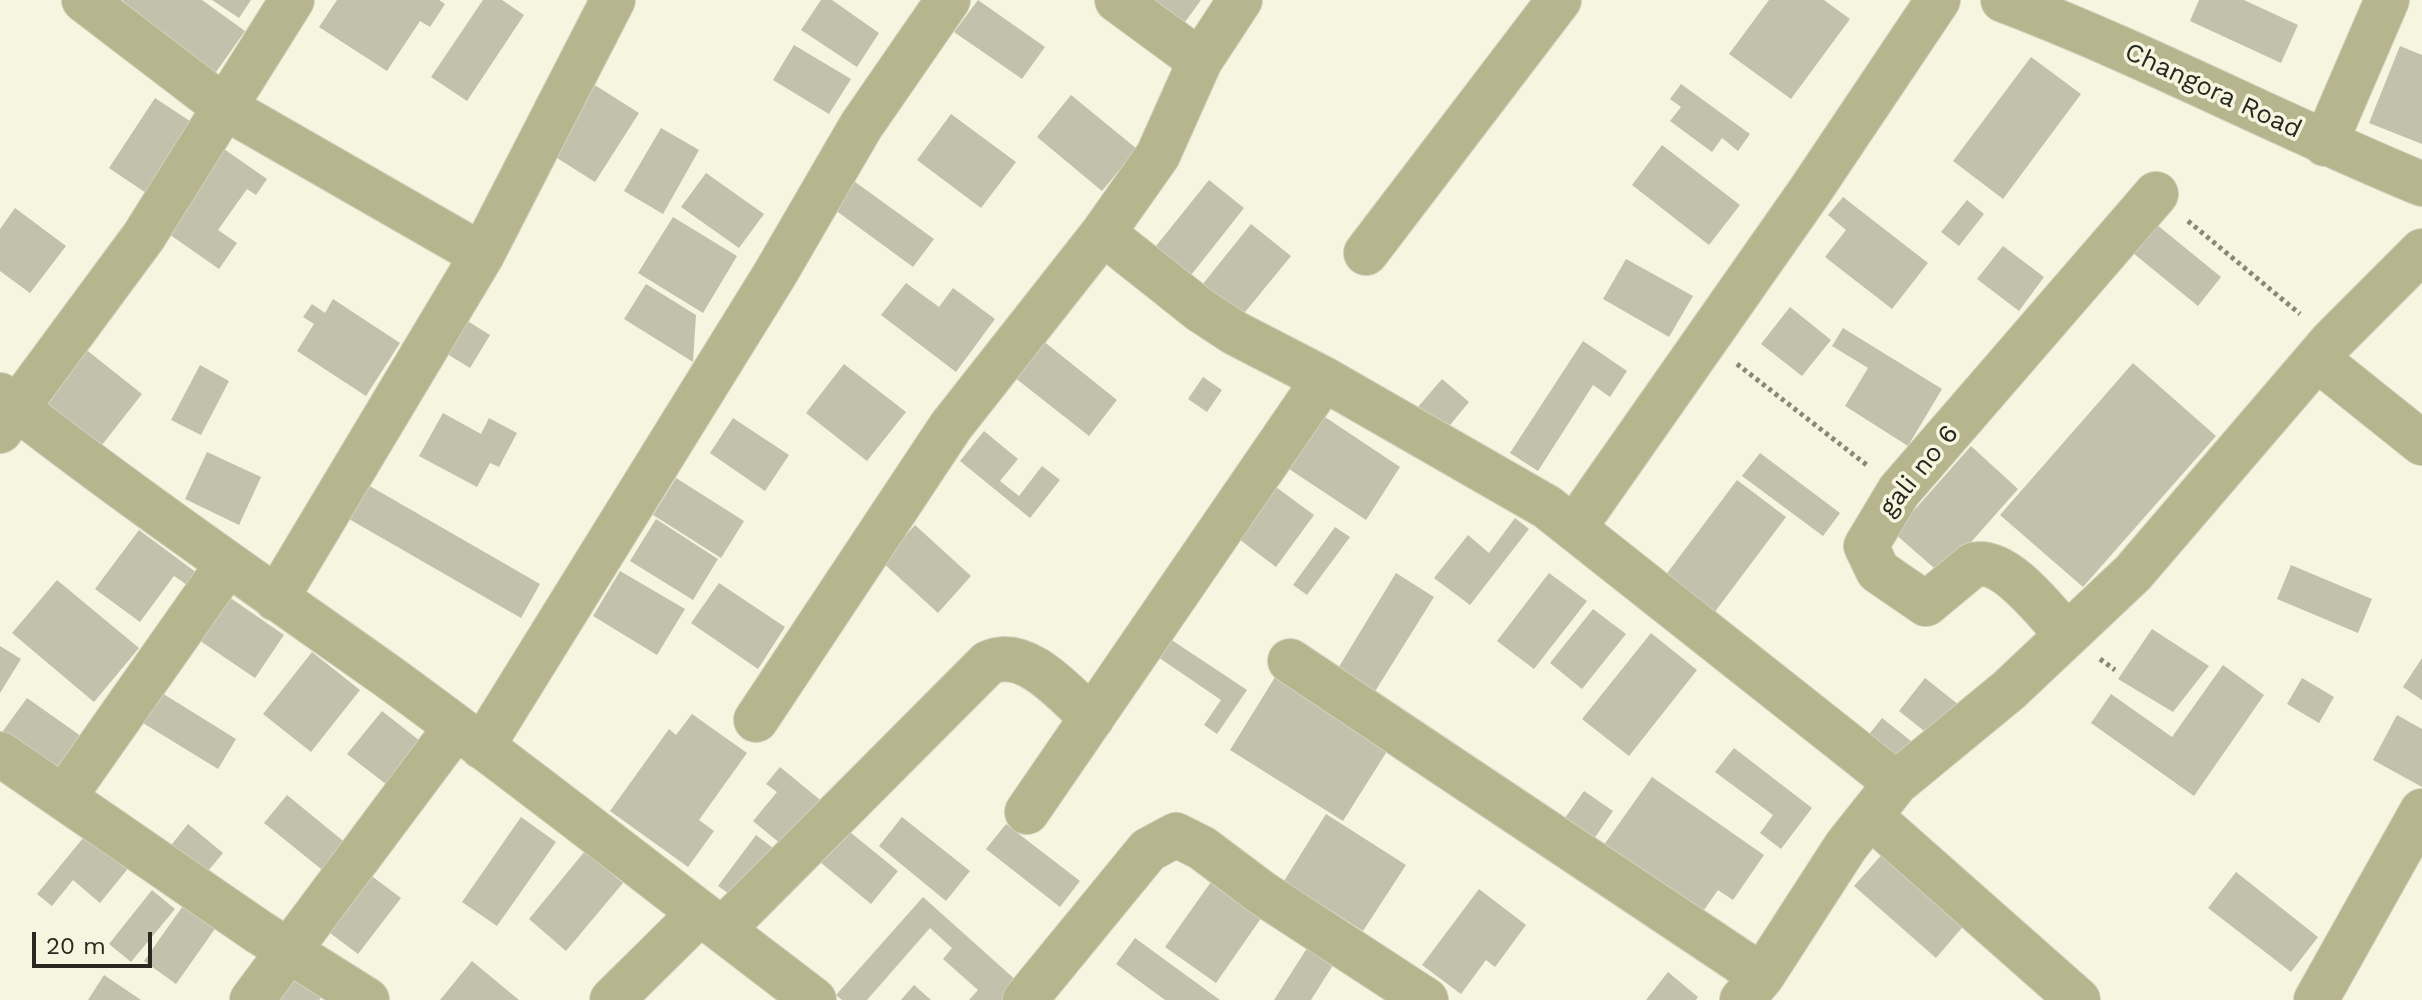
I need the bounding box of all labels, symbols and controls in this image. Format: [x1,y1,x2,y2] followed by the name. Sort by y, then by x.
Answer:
[2120,36,2306,146] street label: Changora Road
[1873,419,1965,523] street label: gali no 6
[36,916,156,966] scale bar
[46,932,106,960] text: 20 m

